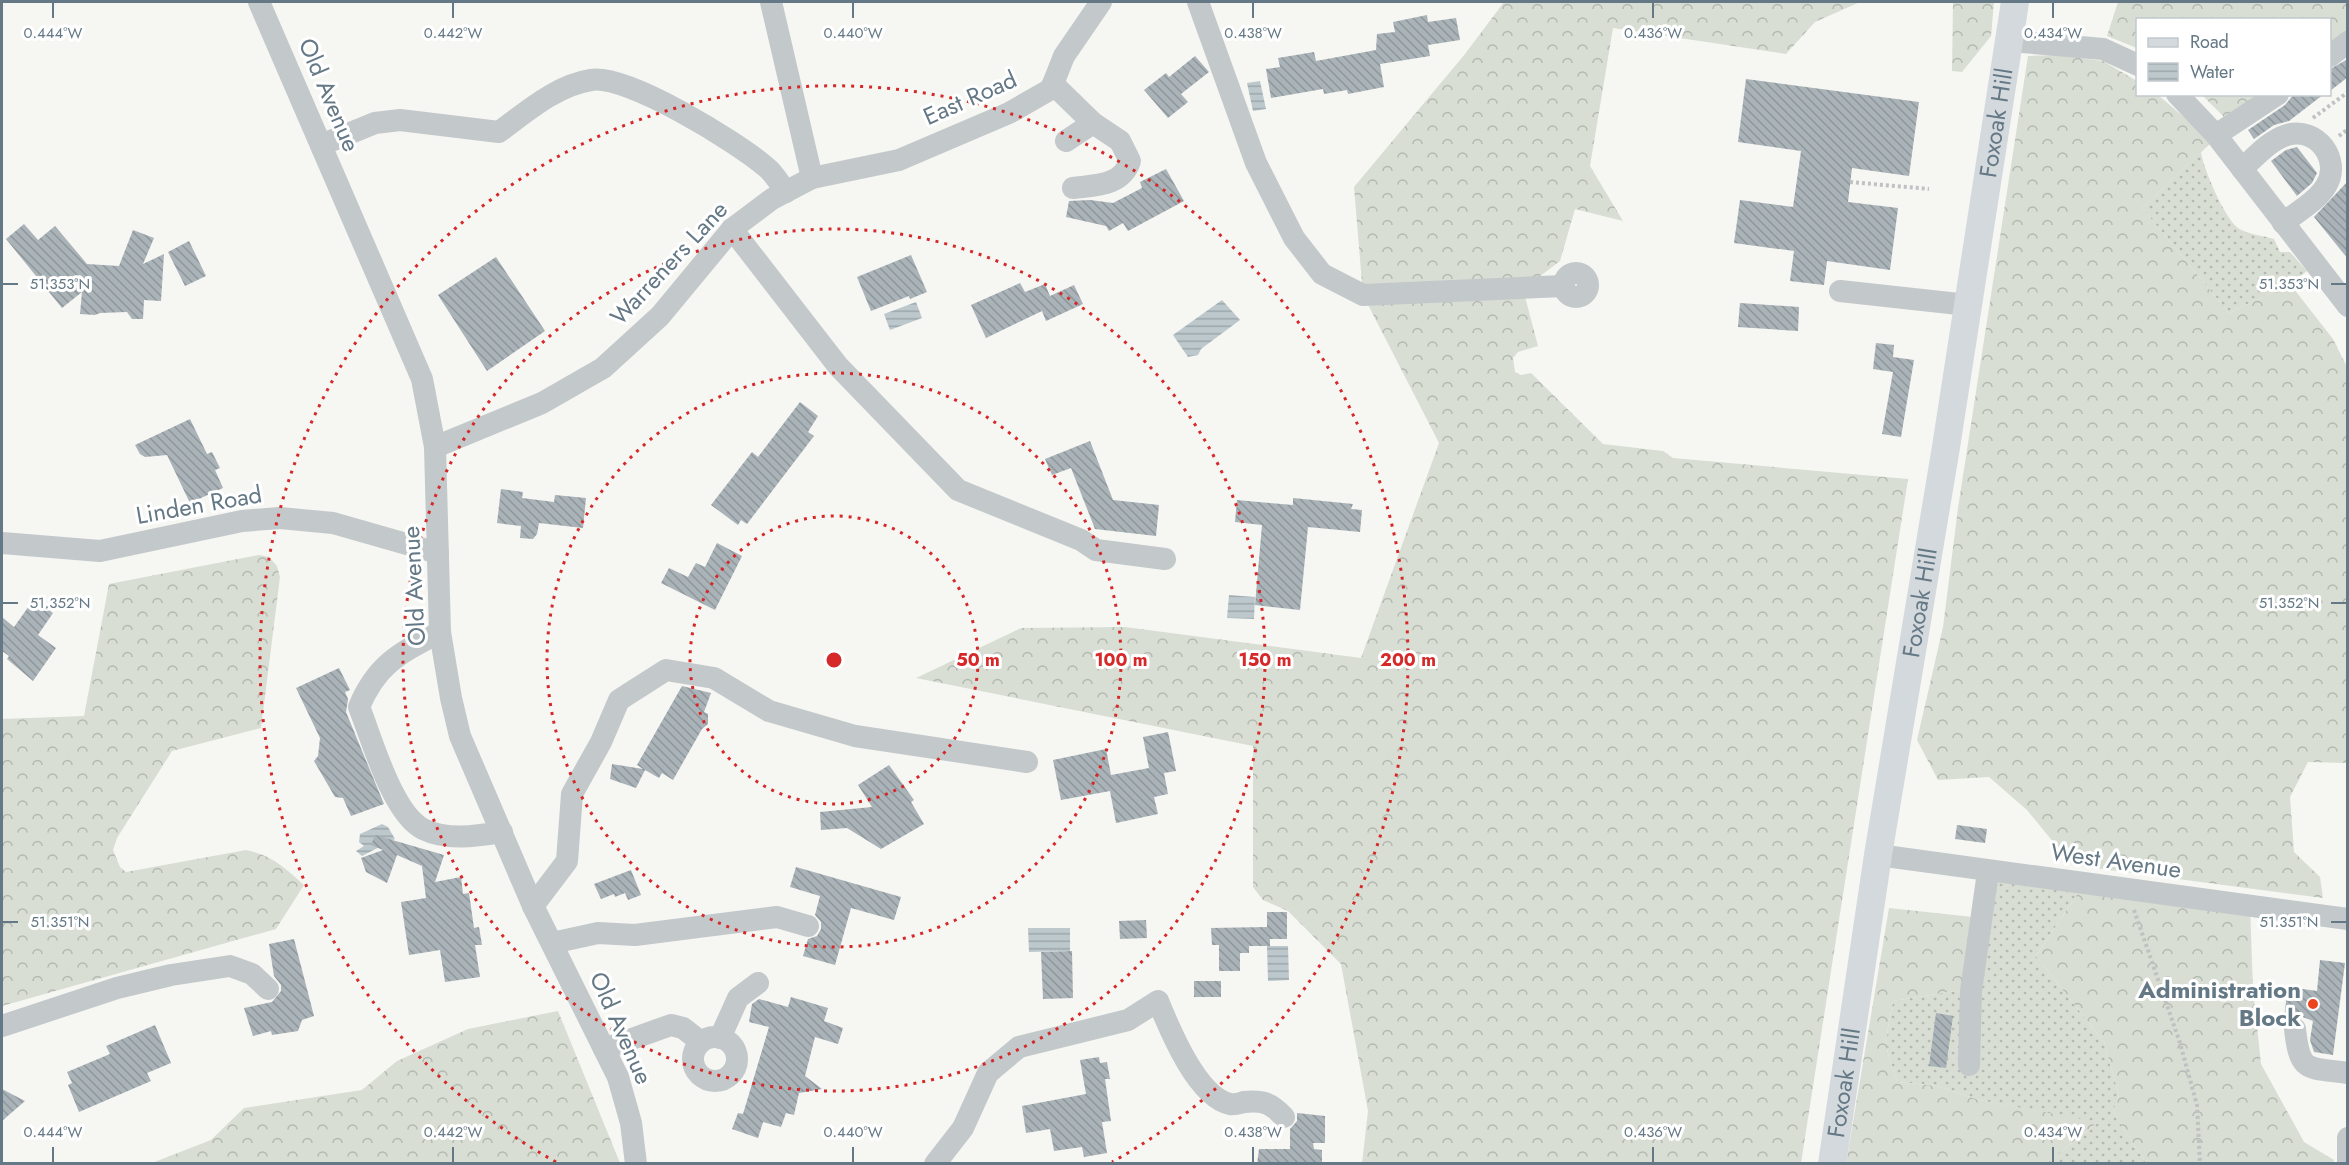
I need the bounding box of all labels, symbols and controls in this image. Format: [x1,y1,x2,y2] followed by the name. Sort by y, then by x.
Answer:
[2136,18,2331,96] legend
[24,22,83,44] text: 0.444°W
[424,22,482,44] text: 0.442°W
[823,22,883,44] text: 0.440°W
[1224,22,1282,44] text: 0.438°W
[1624,22,1682,44] text: 0.436°W
[2024,22,2082,44] text: 0.434°W
[2190,29,2229,55] text: Road
[290,33,369,157] street label: Old Avenue
[2190,59,2235,85] text: Water
[917,61,1022,134] street label: East Road
[1970,65,2022,180] street label: Foxoak Hill
[602,193,736,333] street label: Warreners Lane
[30,273,90,295] text: 51.353°N
[2259,273,2319,295] text: 51.353°N
[133,476,265,533] street label: Linden Road
[393,525,434,647] street label: Old Avenue
[1893,545,1946,660] street label: Foxoak Hill
[30,592,90,614] text: 51.352°N
[2259,592,2319,614] text: 51.352°N
[956,647,1000,673] text: 50 m
[1094,647,1148,673] text: 100 m
[1239,647,1291,673] text: 150 m
[1380,647,1436,673] text: 200 m
[824,650,844,670] centre of rings
[2048,834,2184,887] street label: West Avenue
[31,911,89,933] text: 51.351°N
[2260,911,2318,933] text: 51.351°N
[581,966,662,1090] street label: Old Avenue
[2137,972,2301,1035] place label: Administration Block
[2306,997,2320,1011] marker: Administration Block
[1818,1026,1869,1140] street label: Foxoak Hill
[24,1121,83,1143] text: 0.444°W
[424,1121,482,1143] text: 0.442°W
[823,1121,883,1143] text: 0.440°W
[1224,1121,1282,1143] text: 0.438°W
[1624,1121,1682,1143] text: 0.436°W
[2024,1121,2082,1143] text: 0.434°W

